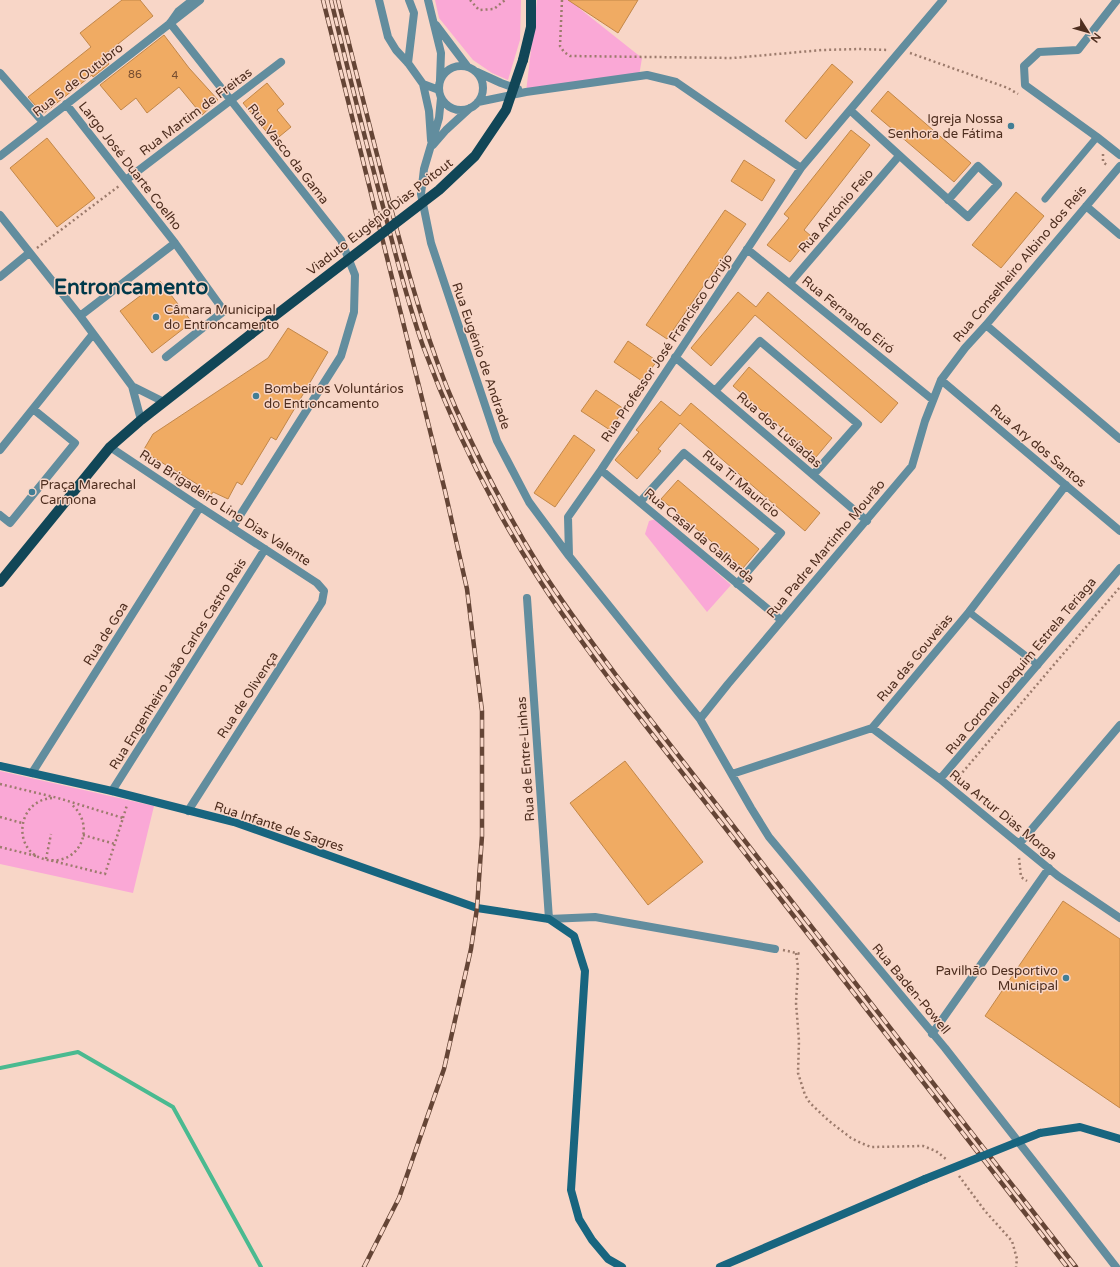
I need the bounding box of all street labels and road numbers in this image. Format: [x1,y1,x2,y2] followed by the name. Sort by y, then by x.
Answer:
[30,40,127,120] street label: Rua 5 de Outubro
[137,65,255,159] street label: Rua Martim de Freitas
[75,99,185,233] street label: Largo José Duarte Coelho
[244,101,332,207] street label: Rua Vasco da Gama
[304,155,456,279] street label: Viaduto Eugénio Dias Poitout
[795,166,877,256] street label: Rua António Feio
[950,183,1090,345] street label: Rua Conselheiro Albino dos Reis
[598,251,736,445] street label: Rua Professor José Francisco Corujo
[798,273,898,357] street label: Rua Fernando Eiró
[448,280,514,432] street label: Rua Eugénio de Andrade
[733,389,825,471] street label: Rua dos Lusíadas
[987,401,1089,491] street label: Rua Ary dos Santos
[136,446,314,570] street label: Rua Brigadeiro Lino Dias Valente
[699,447,783,521] street label: Rua Ti Maurício
[763,476,889,621] street label: Rua Padre Martinho Mourão
[641,485,757,587] street label: Rua Casal da Galharda
[106,555,250,773] street label: Rua Engenheiro João Carlos Castro Reis
[942,574,1100,758] street label: Rua Coronel Joaquim Estrela Teriaga
[80,599,132,669] street label: Rua de Goa
[874,611,956,705] street label: Rua das Gouveias
[214,649,282,741] street label: Rua de Olivença
[514,696,538,822] street label: Rua de Entre-Linhas
[946,767,1060,863] street label: Rua Artur Dias Morga
[212,798,346,856] street label: Rua Infante de Sagres
[868,940,954,1038] street label: Rua Baden-Powell

